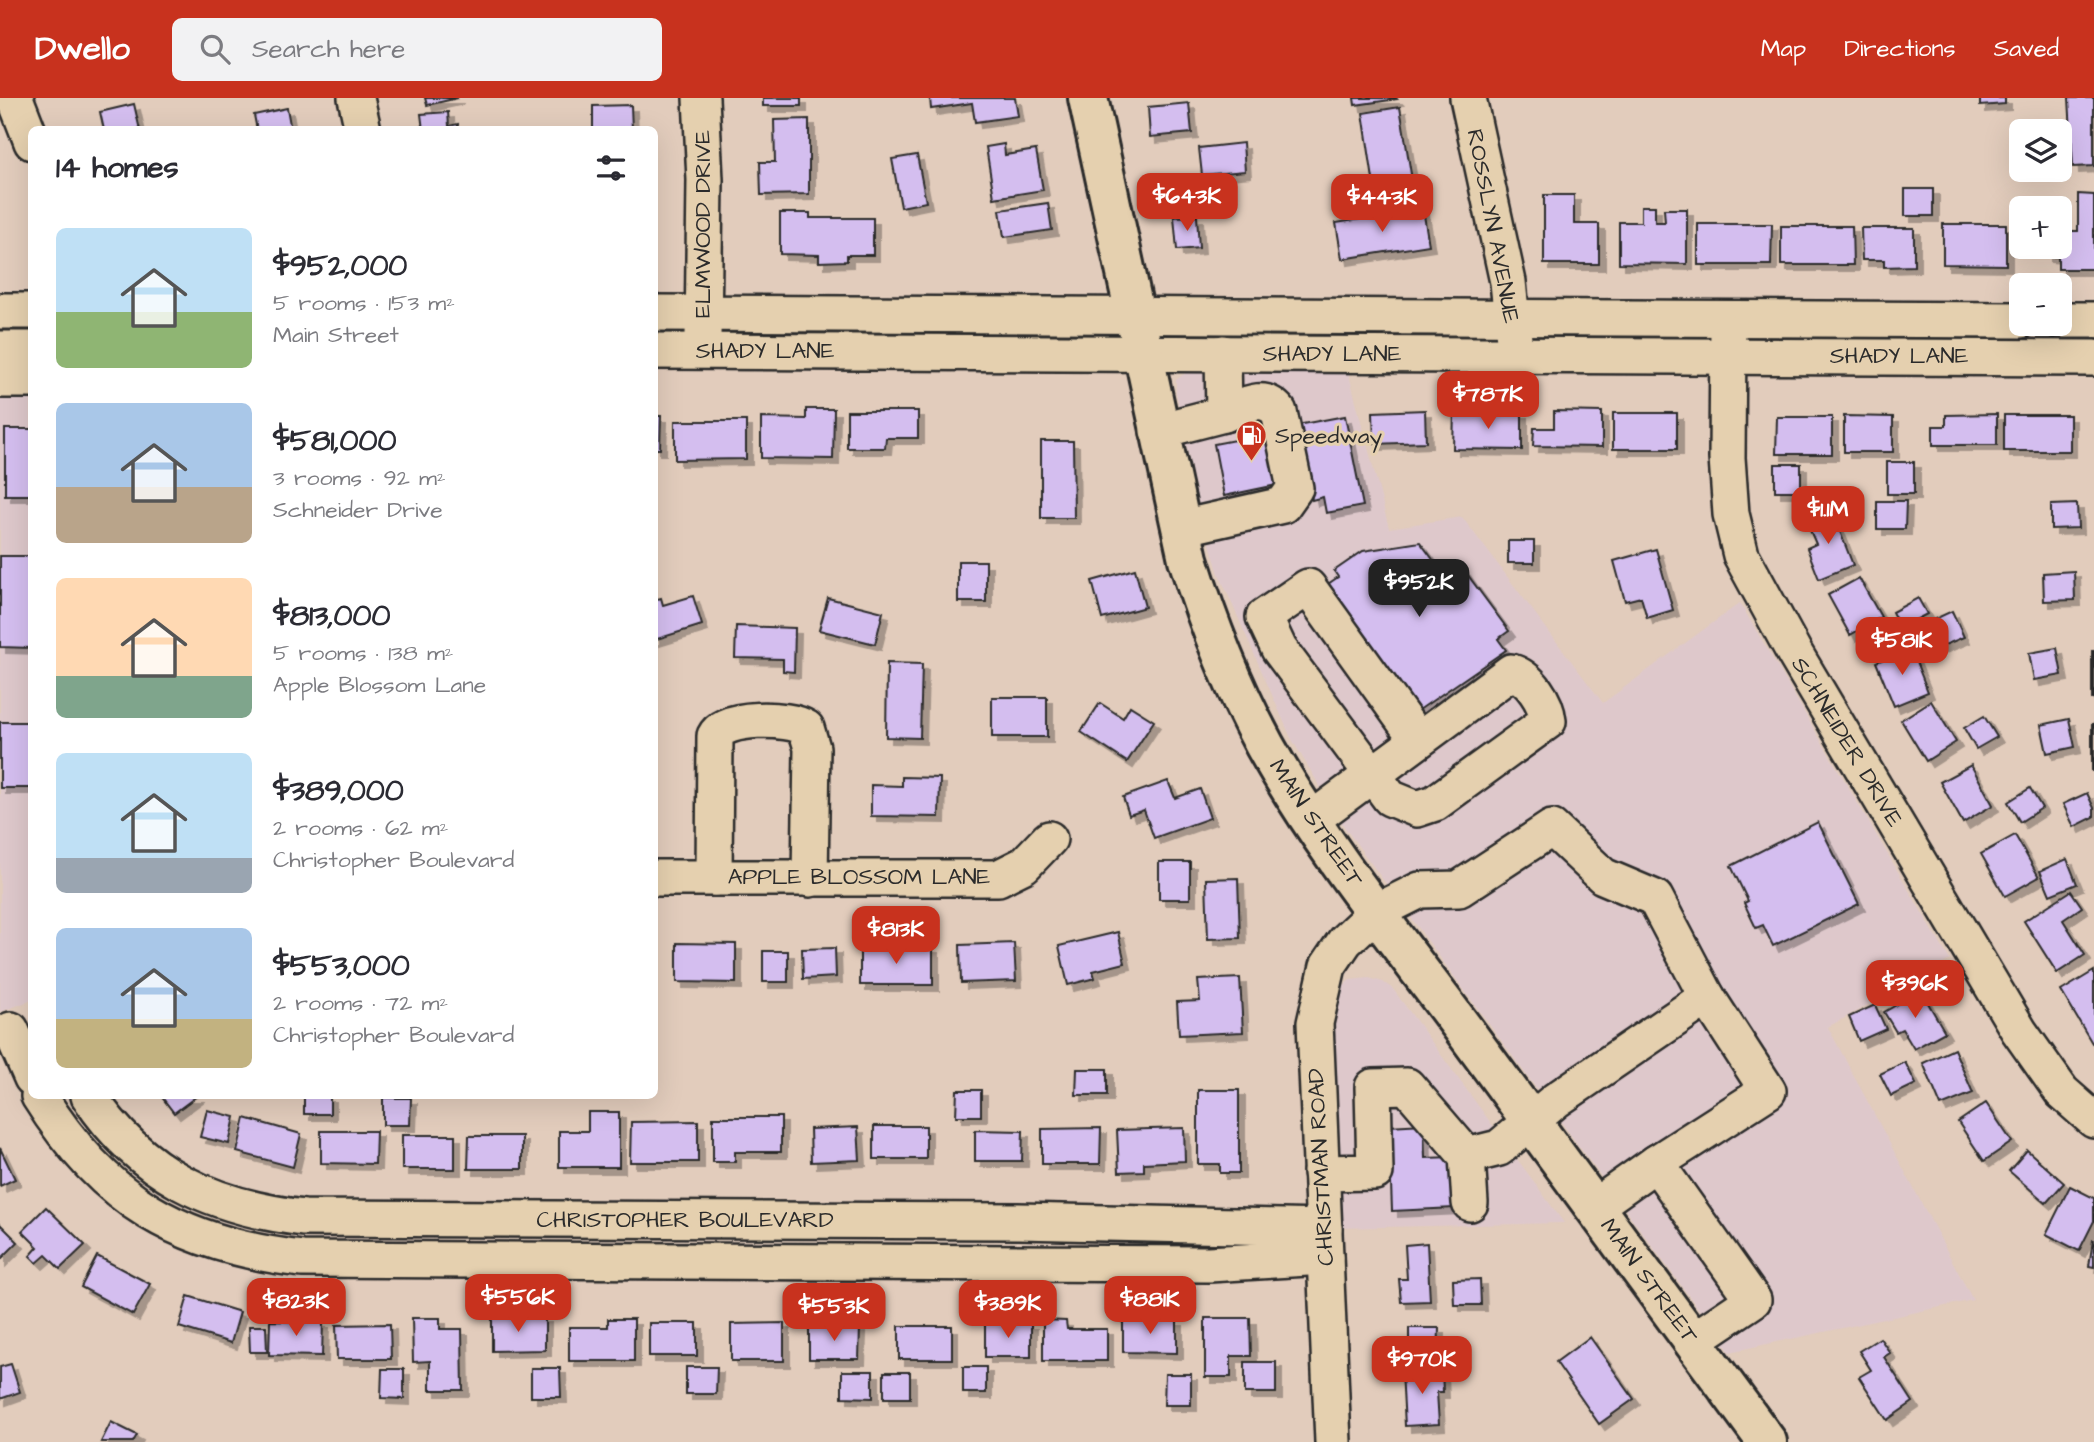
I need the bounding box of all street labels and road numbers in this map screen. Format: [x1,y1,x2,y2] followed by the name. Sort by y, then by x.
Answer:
[1459,126,1528,326] street label: ROSSLYN AVENUE
[687,130,719,318] street label: ELMWOOD DRIVE
[696,335,835,367] street label: SHADY LANE
[1263,338,1402,370] street label: SHADY LANE
[1830,340,1969,372] street label: SHADY LANE
[1783,651,1911,833] street label: SCHNEIDER DRIVE
[1261,753,1371,894] street label: MAIN STREET
[728,861,991,893] street label: APPLE BLOSSOM LANE
[1300,1067,1342,1267] street label: CHRISTMAN ROAD
[536,1204,834,1236] street label: CHRISTOPHER BOULEVARD
[1593,1212,1706,1351] street label: MAIN STREET

